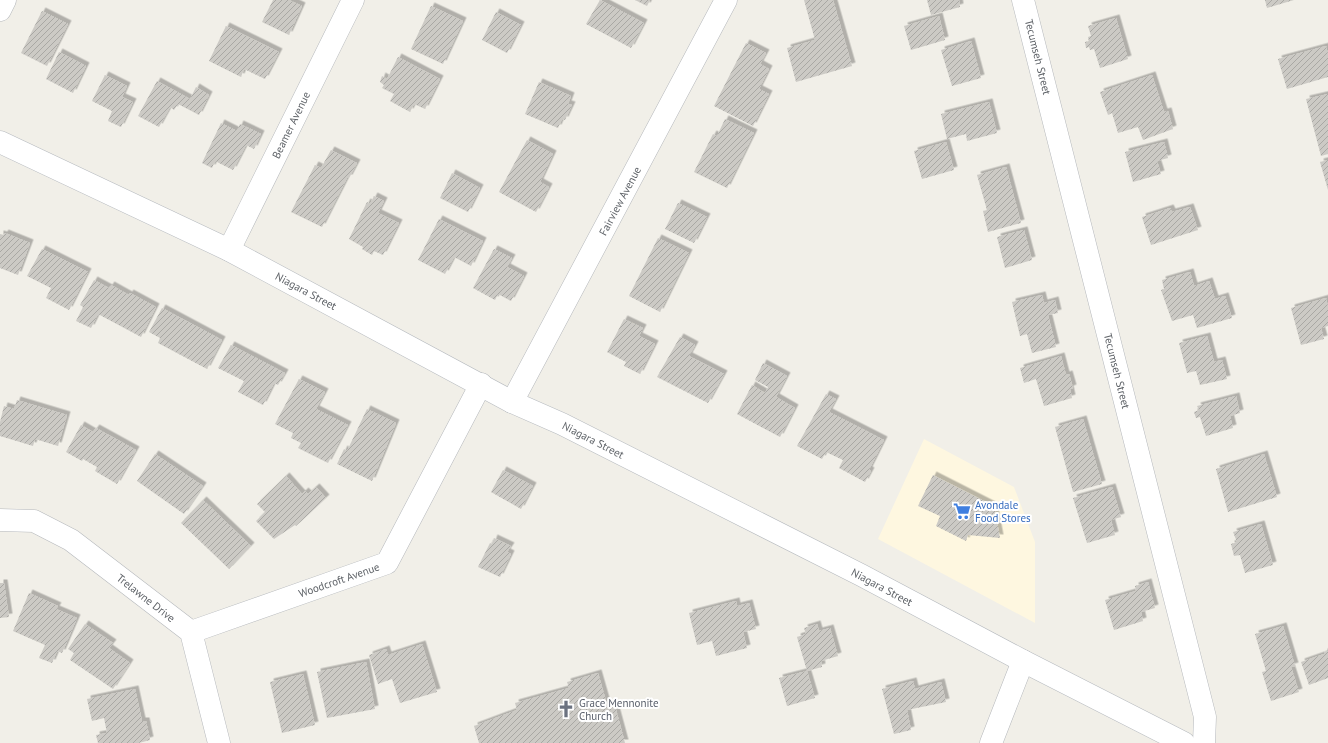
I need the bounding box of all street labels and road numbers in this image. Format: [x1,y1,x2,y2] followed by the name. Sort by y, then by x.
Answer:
[1022,18,1054,96] street label: Tecumseh Street
[269,89,313,161] street label: Beamer Avenue
[596,164,644,238] street label: Fairview Avenue
[273,269,339,313] street label: Niagara Street
[1101,332,1133,410] street label: Tecumseh Street
[560,418,626,462] street label: Niagara Street
[297,559,382,600] street label: Woodcroft Avenue
[849,565,915,609] street label: Niagara Street
[114,571,178,625] street label: Trelawne Drive

